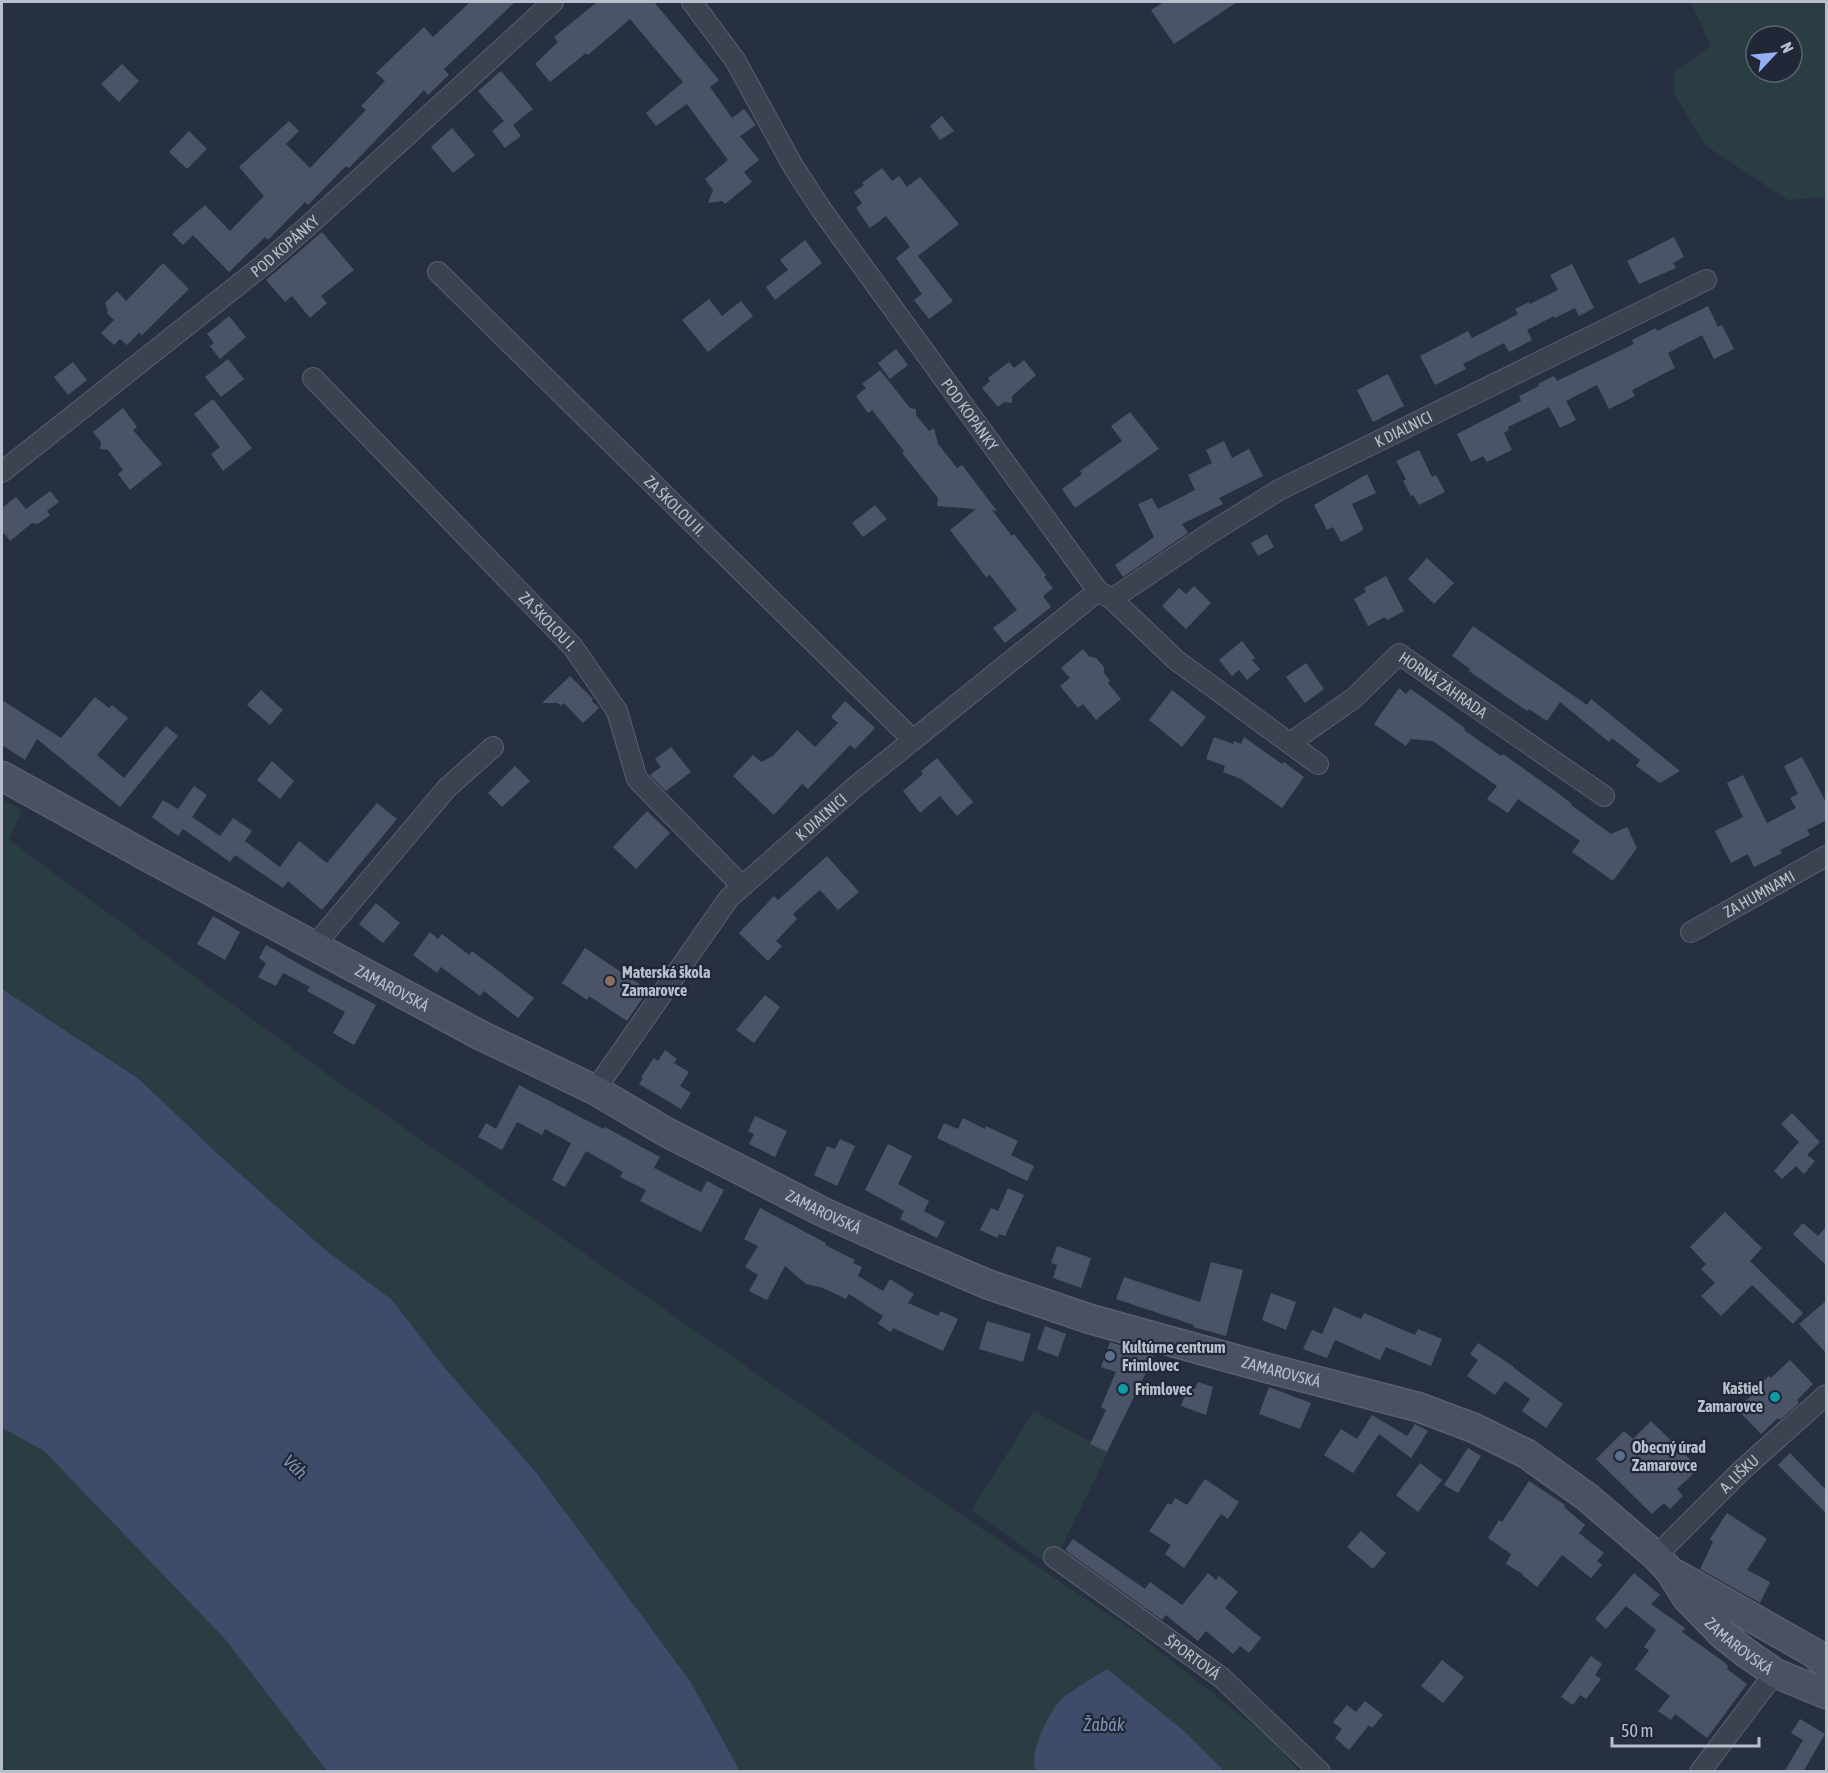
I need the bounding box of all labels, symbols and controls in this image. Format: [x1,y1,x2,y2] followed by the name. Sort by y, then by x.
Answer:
[1744,24,1804,84] north arrow
[1777,39,1798,56] text: N
[247,211,323,281] street label: POD KOPÁNKY
[938,375,1003,455] street label: POD KOPÁNKY
[1372,407,1435,451] street label: K DIAĽNICI
[641,472,710,540] street label: ZA ŠKOLOU II.
[516,588,580,654] street label: ZA ŠKOLOU I.
[1396,648,1491,722] street label: HORNÁ ZÁHRADA
[792,789,850,844] street label: K DIAĽNICI
[1720,867,1798,921] street label: ZA HUMNAMI
[352,961,432,1015] street label: ZAMAROVSKÁ
[622,963,710,999] place label: Materská škola Zamarovce
[603,974,617,988] marker: Materská škola Zamarovce
[783,1186,864,1237] street label: ZAMAROVSKÁ
[1122,1338,1225,1374] place label: Kultúrne centrum Frimlovec
[1103,1349,1117,1363] marker: Kultúrne centrum Frimlovec
[1240,1352,1323,1391] street label: ZAMAROVSKÁ
[1698,1379,1764,1415] place label: Kaštiel Zamarovce
[1135,1380,1192,1398] place label: Frimlovec
[1116,1382,1130,1396] marker: Frimlovec
[1768,1390,1782,1404] marker: Kaštiel Zamarovce
[1632,1438,1706,1474] place label: Obecný úrad Zamarovce
[1613,1449,1627,1463] marker: Obecný úrad Zamarovce
[279,1450,312,1483] water label: Váh
[1716,1451,1762,1496] street label: A. LIŠKU
[1702,1613,1776,1678] street label: ZAMAROVSKÁ
[1162,1631,1224,1683] street label: ŠPORTOVÁ
[1612,1710,1759,1748] scale bar
[1083,1714,1126,1735] water label: Žabák
[1621,1720,1653,1741] text: 50 m

